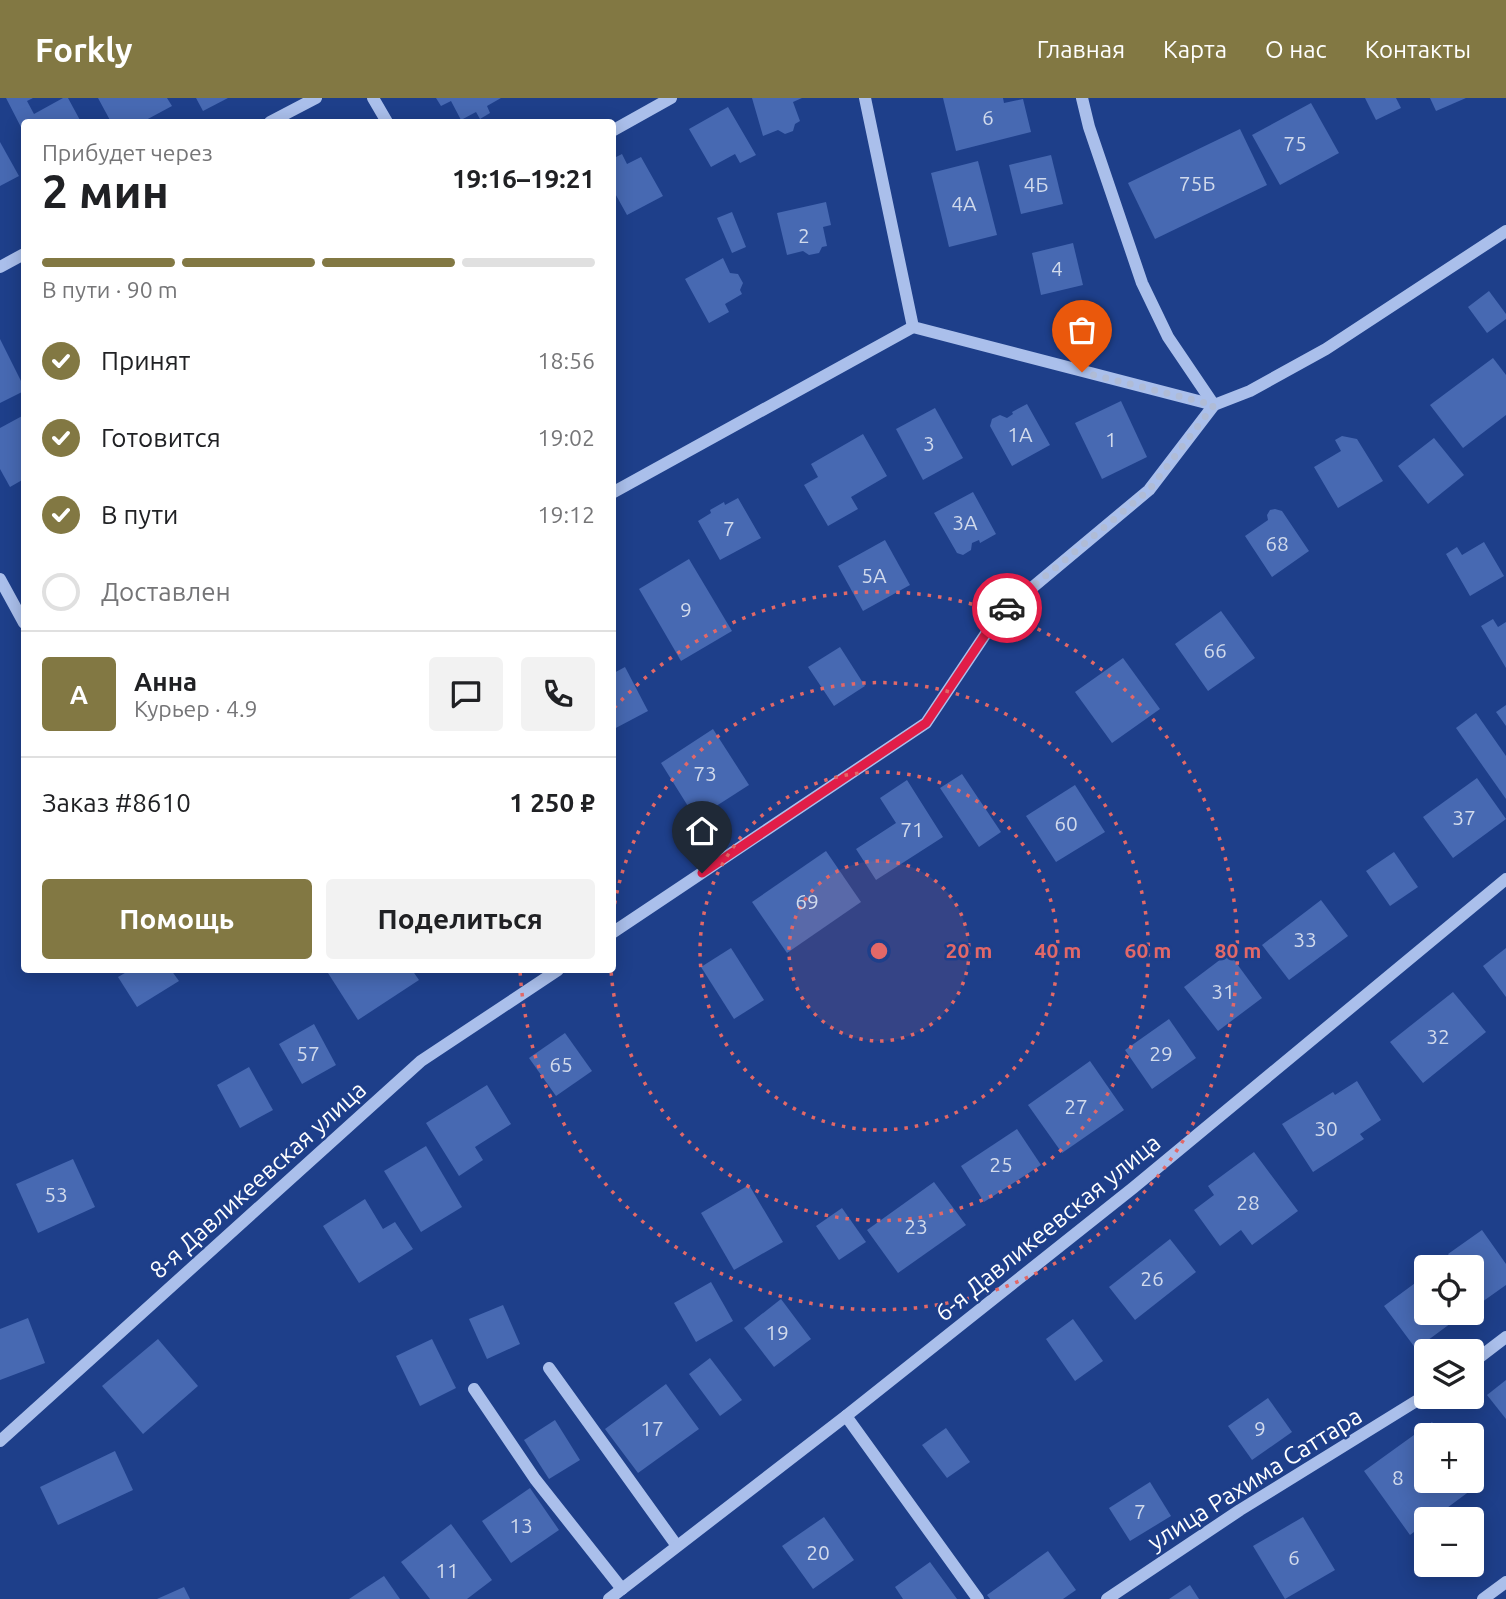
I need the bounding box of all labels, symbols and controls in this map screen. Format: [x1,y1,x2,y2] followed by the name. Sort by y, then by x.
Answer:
[35,31,132,68] text: Forkly
[1037,36,1125,63] text: Главная
[1163,36,1227,63] text: Карта
[1265,36,1327,63] text: О нас
[1365,36,1471,63] text: Контакты
[982,105,994,129] house number: 6
[1283,131,1307,155] house number: 75
[42,140,213,165] text: Прибудет через
[452,164,595,193] text: 19:16–19:21
[42,165,169,217] text: 2 мин
[1179,171,1215,195] house number: 75Б
[1024,172,1048,196] house number: 4Б
[951,191,977,215] house number: 4А
[798,223,810,247] house number: 2
[1051,256,1063,280] house number: 4
[42,277,178,302] text: В пути · 90 m
[1052,300,1112,372] pin
[1063,311,1101,349] icon: bag
[42,342,80,380] icon: check
[101,346,190,375] text: Принят
[537,348,595,373] text: 18:56
[42,419,80,457] icon: check
[1007,422,1033,446] house number: 1А
[101,423,221,452] text: Готовится
[537,425,595,450] text: 19:02
[1105,427,1117,451] house number: 1
[923,431,935,455] house number: 3
[42,496,80,534] icon: check
[101,500,178,529] text: В пути
[537,502,595,527] text: 19:12
[952,510,978,534] house number: 3А
[723,516,735,540] house number: 7
[1265,531,1289,555] house number: 68
[861,563,887,587] house number: 5А
[972,573,1042,643] courier
[101,577,231,606] text: Доставлен
[988,589,1026,627] icon: car
[680,597,692,621] house number: 9
[1203,638,1227,662] house number: 66
[429,657,503,731] button: chat
[521,657,595,731] button: phone
[134,667,197,696] text: Анна
[70,680,88,709] text: А
[134,696,258,721] text: Курьер · 4.9
[693,761,717,785] house number: 73
[42,788,191,817] text: Заказ #8610
[509,788,595,817] text: 1 250 ₽
[672,801,732,873] pin
[1452,805,1476,829] house number: 37
[1054,811,1078,835] house number: 60
[683,812,721,850] icon: home
[900,817,924,841] house number: 71
[42,879,312,959] button: Помощь
[326,879,595,959] button: Поделиться
[795,889,819,913] house number: 69
[1293,927,1317,951] house number: 33
[946,938,992,962] text: 20 m
[1035,938,1081,962] text: 40 m
[1125,938,1171,962] text: 60 m
[1215,938,1261,962] text: 80 m
[867,939,891,963] centre of rings
[1211,979,1235,1003] house number: 31
[1426,1024,1450,1048] house number: 32
[296,1041,320,1065] house number: 57
[1149,1041,1173,1065] house number: 29
[549,1052,573,1076] house number: 65
[144,1076,371,1284] street label: 8-я Давликеевская улица
[1064,1094,1088,1118] house number: 27
[1314,1116,1338,1140] house number: 30
[930,1129,1165,1327] street label: 6-я Давликеевская улица
[989,1152,1013,1176] house number: 25
[44,1182,68,1206] house number: 53
[1236,1190,1260,1214] house number: 28
[904,1214,928,1238] house number: 23
[1414,1255,1484,1577] map controls
[1414,1255,1484,1325] button: locate
[1140,1266,1164,1290] house number: 26
[765,1320,789,1344] house number: 19
[1414,1339,1484,1409] button: layers
[1143,1402,1367,1555] street label: улица Рахима Саттара
[640,1416,664,1440] house number: 17
[1254,1416,1266,1440] house number: 9
[1414,1423,1484,1493] button: +
[1392,1465,1404,1489] house number: 8
[1134,1499,1146,1523] house number: 7
[1414,1507,1484,1577] button: −
[509,1513,533,1537] house number: 13
[806,1540,830,1564] house number: 20
[1288,1545,1300,1569] house number: 6
[435,1558,459,1582] house number: 11

